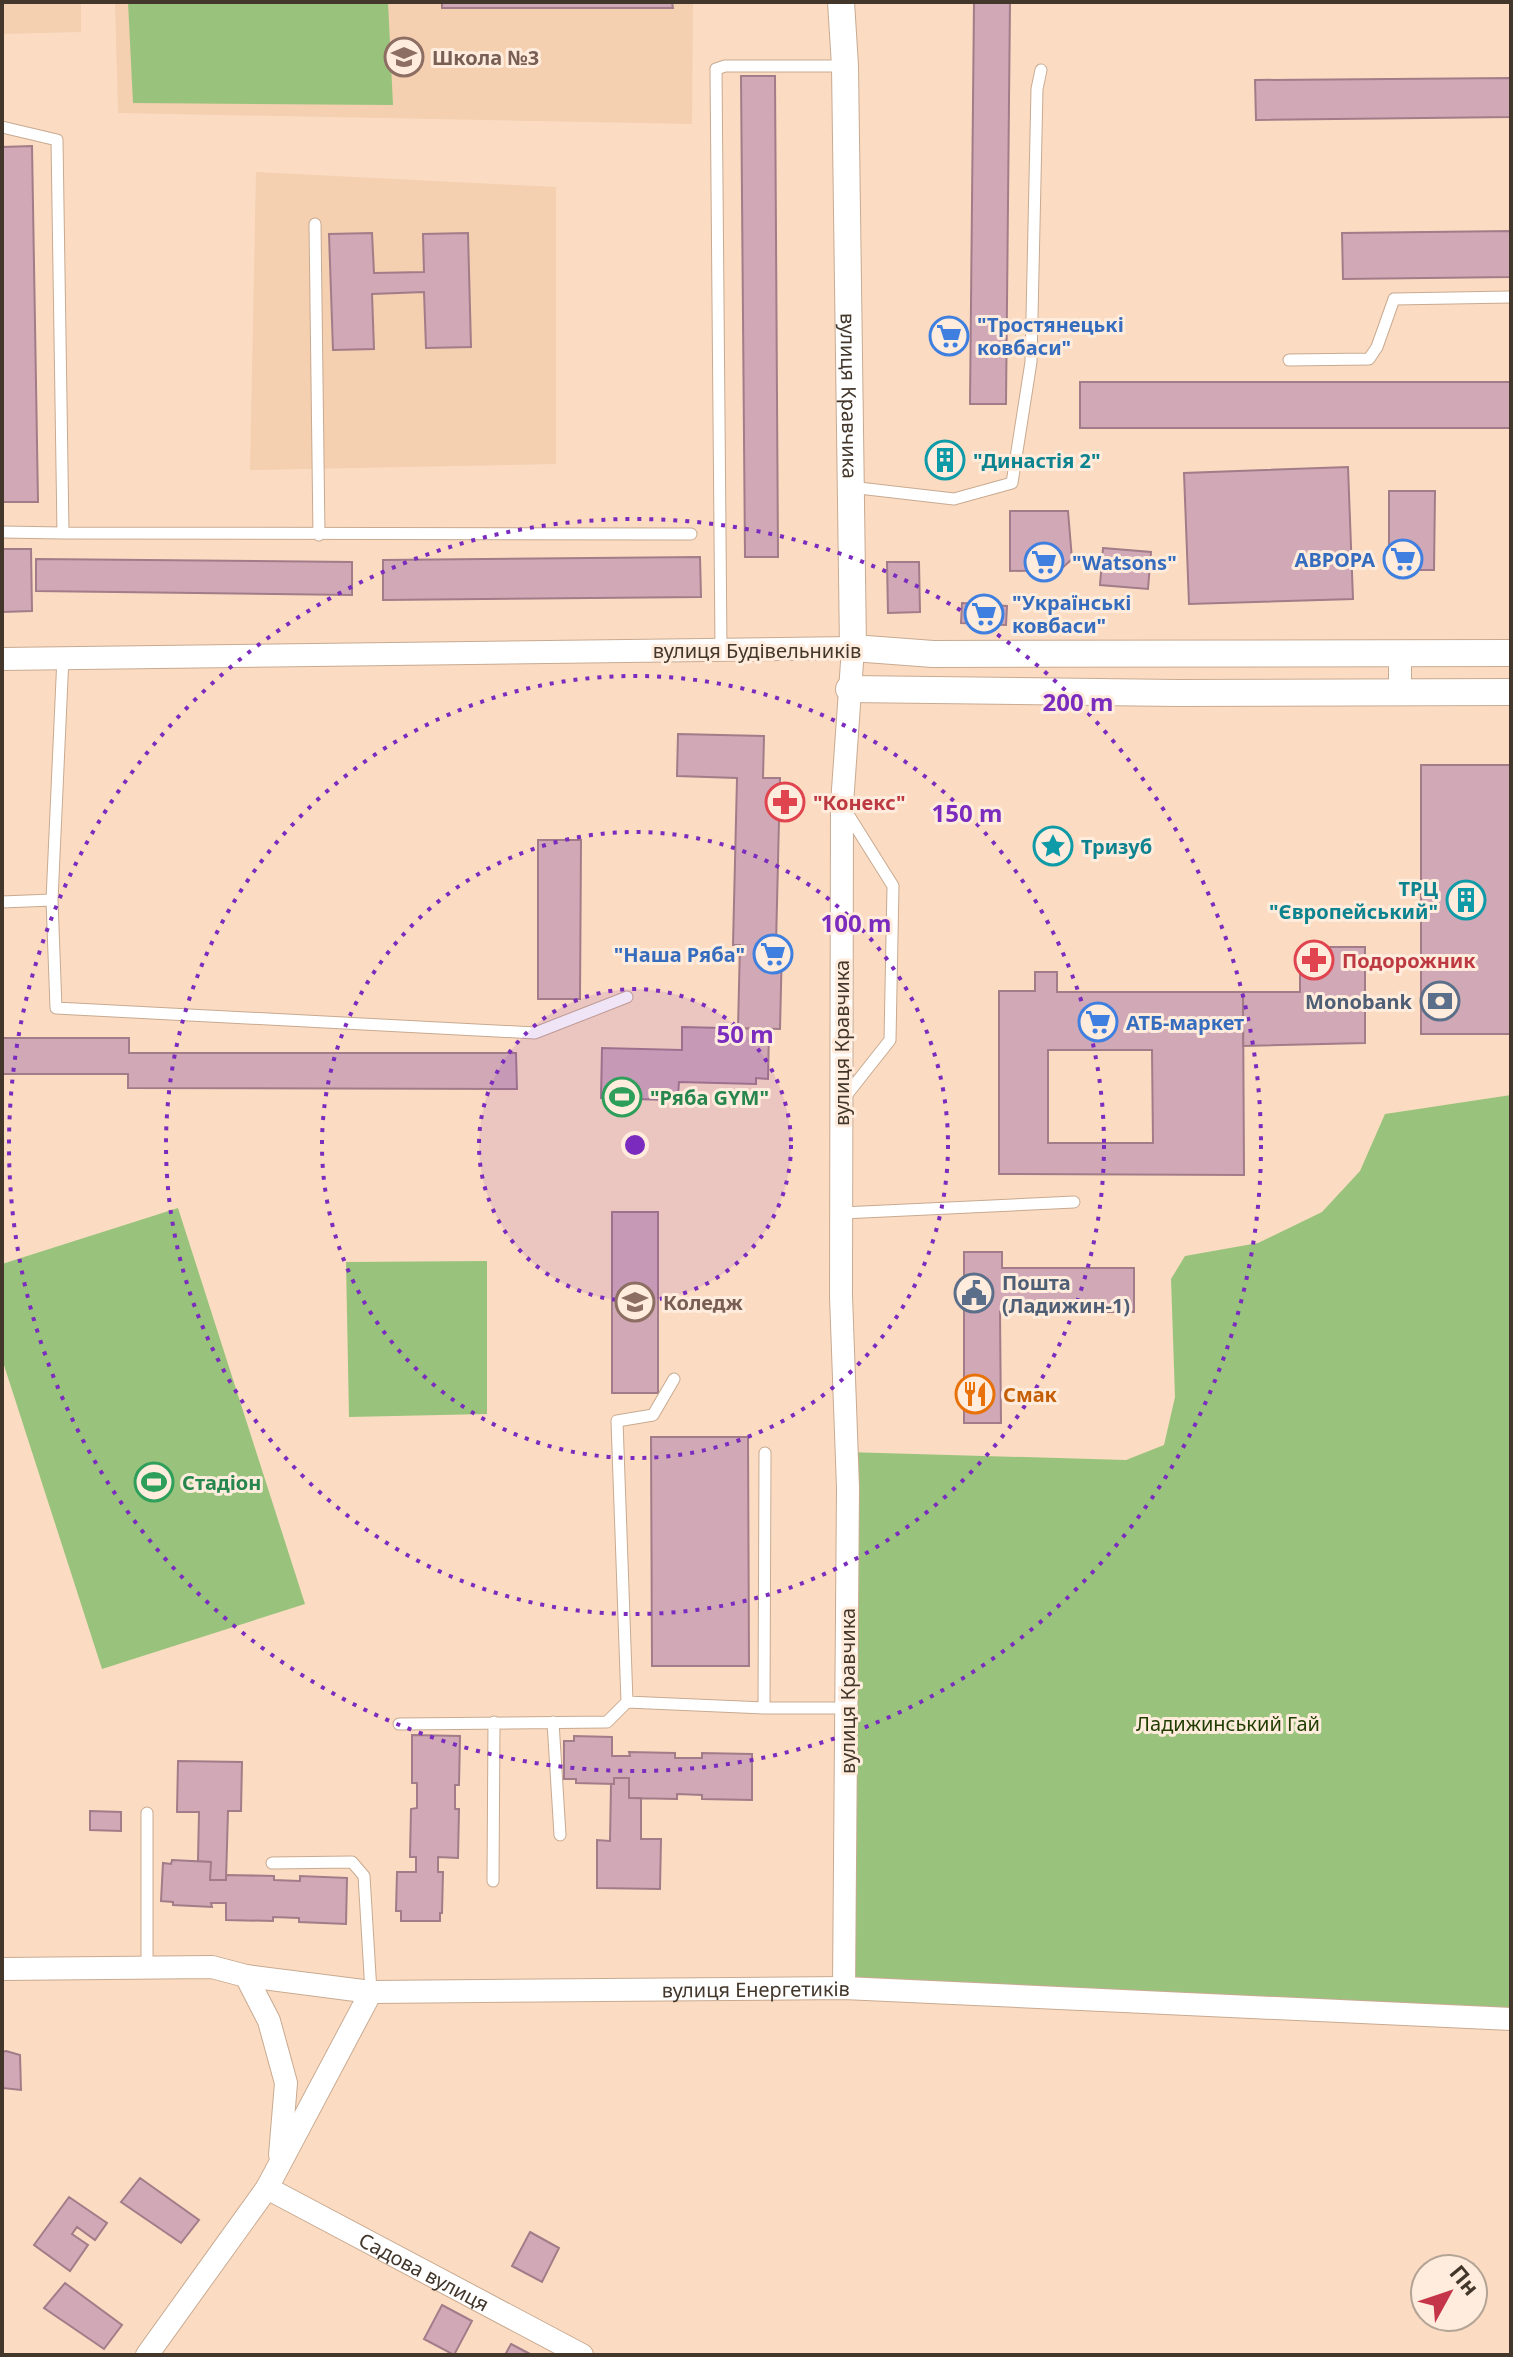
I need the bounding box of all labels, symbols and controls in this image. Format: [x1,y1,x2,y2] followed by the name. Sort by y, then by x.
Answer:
[383,36,425,78] school or university icon: Школа №3
[432,44,539,71] place label: Школа №3
[977,311,1124,361] place label: "Тростянецькі ковбаси"
[835,313,864,479] street label: вулиця Кравчика
[928,315,970,357] supermarket icon: "Тростянецькі ковбаси"
[924,439,966,481] building icon: "Династія 2"
[973,447,1100,474] place label: "Династія 2"
[1382,538,1424,580] supermarket icon: АВРОРА
[1023,541,1065,583] supermarket icon: "Watsons"
[1295,546,1375,573] place label: АВРОРА
[1072,549,1177,576] place label: "Watsons"
[1012,589,1132,639] place label: "Українські ковбаси"
[963,593,1005,635] supermarket icon: "Українські ковбаси"
[653,637,861,664] street label: вулиця Будівельників
[1043,685,1113,718] text: 200 m
[764,781,806,823] pharmacy icon: "Конекс"
[813,789,906,816] place label: "Конекс"
[932,796,1002,829] text: 150 m
[1032,825,1074,867] place icon: Тризуб
[1081,833,1152,860] place label: Тризуб
[1269,875,1438,925] place label: ТРЦ "Європейський"
[1445,879,1487,921] building icon: ТРЦ "Європейський"
[821,906,891,939] text: 100 m
[752,933,794,975] supermarket icon: "Наша Ряба"
[1293,939,1335,981] pharmacy icon: Подорожник
[614,941,745,968] place label: "Наша Ряба"
[1342,947,1476,974] place label: Подорожник
[828,960,855,1126] street label: вулиця Кравчика
[1419,980,1461,1022] bank icon: Monobank
[1305,988,1413,1015] place label: Monobank
[1077,1001,1119,1043] supermarket icon: АТБ-маркет
[1126,1009,1244,1036] place label: АТБ-маркет
[716,1017,774,1050] text: 50 m
[601,1076,643,1118] sports icon: "Ряба GYM"
[650,1084,769,1111] place label: "Ряба GYM"
[621,1131,649,1159] centre of rings
[1002,1269,1130,1319] place label: Пошта (Ладижин-1)
[953,1272,995,1314] public building icon: Пошта (Ладижин-1)
[614,1281,656,1323] school or university icon: Коледж
[663,1289,744,1316] place label: Коледж
[954,1373,996,1415] restaurant icon: Смак
[1003,1381,1058,1408] place label: Смак
[133,1461,175,1503] sports icon: Стадіон
[182,1469,261,1496] place label: Стадіон
[834,1608,861,1774] street label: вулиця Кравчика
[1136,1710,1320,1737] park label: Ладижинський Гай
[662,1974,851,2003] street label: вулиця Енергетиків
[354,2226,494,2317] street label: Садова вулиця
[1409,2253,1489,2333] north arrow
[1444,2258,1487,2301] text: Пн

